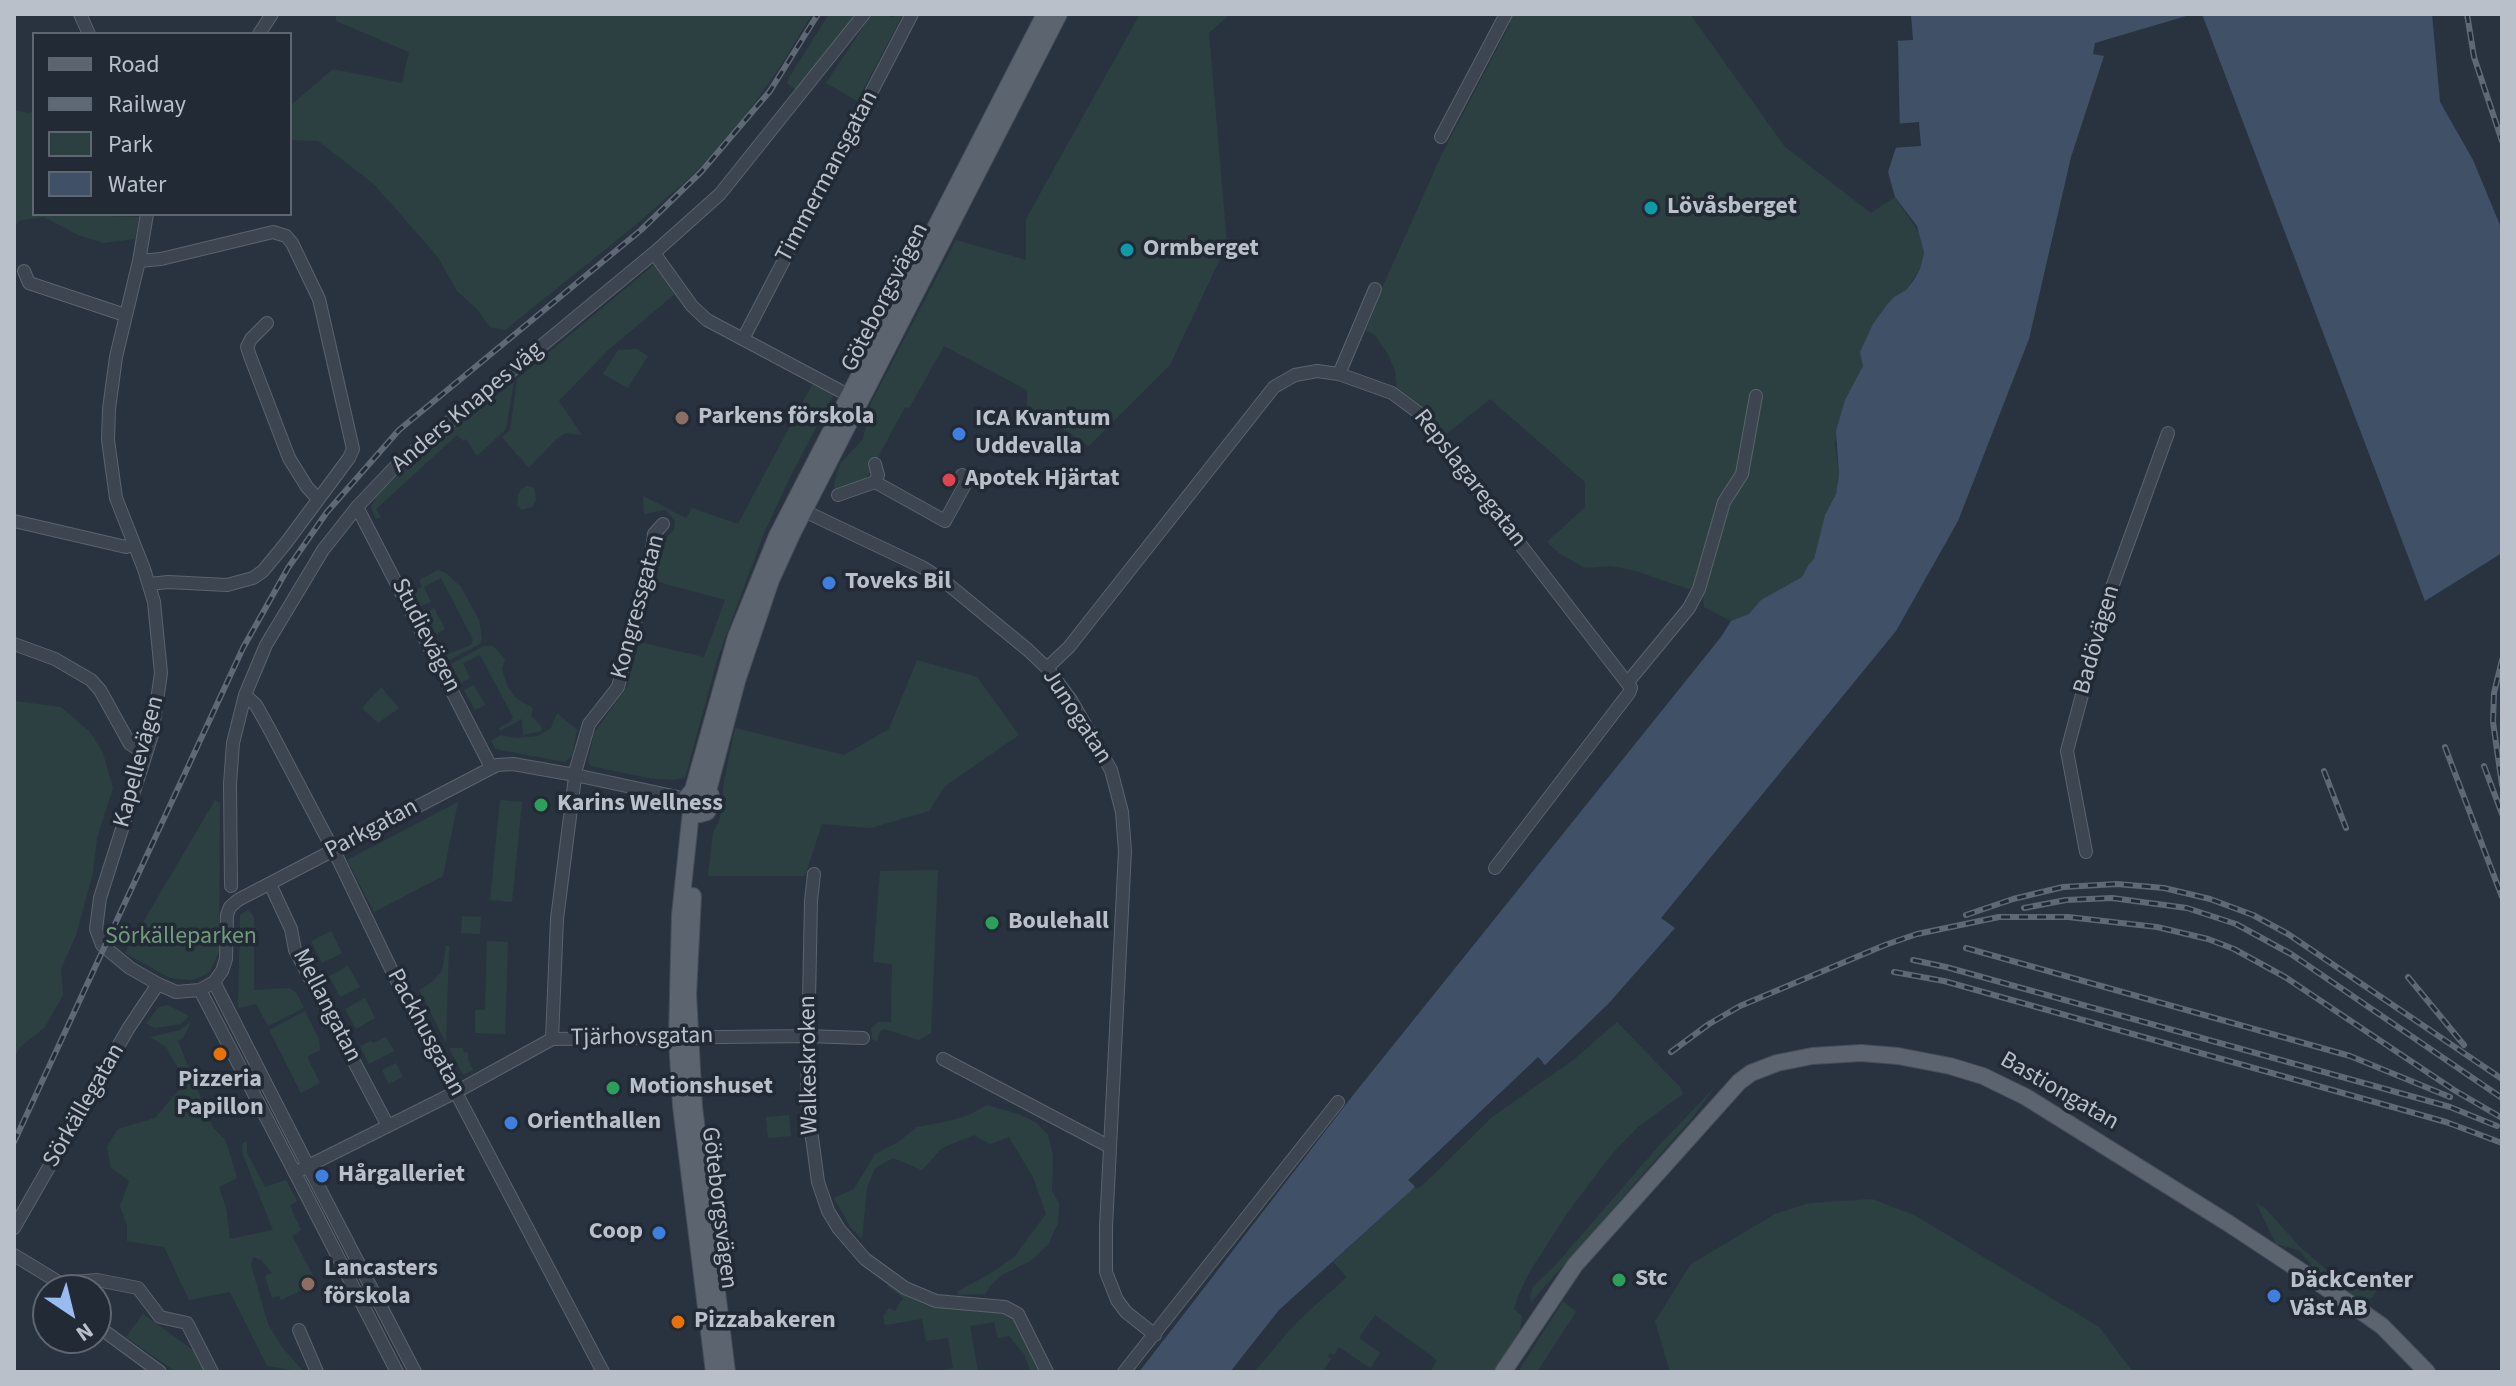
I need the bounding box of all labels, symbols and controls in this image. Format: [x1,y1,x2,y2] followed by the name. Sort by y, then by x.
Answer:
[32,32,292,216] legend
[108,47,160,82] text: Road
[771,86,885,268] street label: Timmermansgatan
[108,87,186,122] text: Railway
[108,127,153,162] text: Park
[108,167,166,202] text: Water
[1667,194,1797,222] place label: Lövåsberget
[1642,199,1660,217] marker: Lövåsberget
[836,219,936,377] street label: Göteborgsvägen
[1143,236,1259,264] place label: Ormberget
[1118,241,1136,259] marker: Ormberget
[387,336,549,480] street label: Anders Knapes väg
[698,404,874,432] place label: Parkens förskola
[1406,404,1532,554] street label: Repslagaregatan
[975,406,1110,462] place label: ICA Kvantum Uddevalla
[673,409,691,427] marker: Parkens förskola
[950,425,968,443] marker: ICA Kvantum Uddevalla
[965,466,1119,494] place label: Apotek Hjärtat
[940,471,958,489] marker: Apotek Hjärtat
[606,532,672,682] street label: Kongressgatan
[845,569,951,597] place label: Toveks Bil
[384,574,466,698] street label: Studievägen
[820,574,838,592] marker: Toveks Bil
[2069,582,2127,698] street label: Badövägen
[1035,664,1117,770] street label: Junogatan
[109,693,171,831] street label: Kapellevägen
[557,791,723,819] place label: Karins Wellness
[321,794,423,866] street label: Parkgatan
[532,796,550,814] marker: Karins Wellness
[1008,909,1109,937] place label: Boulehall
[983,914,1001,932] marker: Boulehall
[105,924,257,952] park label: Sörkälleparken
[285,945,367,1067] street label: Mellangatan
[379,964,471,1102] street label: Packhusgatan
[794,995,826,1135] street label: Walkeskroken
[570,1022,714,1054] street label: Tjärhovsgatan
[38,1039,132,1173] street label: Sörkällegatan
[211,1045,229,1063] marker: Pizzeria Papillon
[1995,1046,2123,1138] street label: Bastiongatan
[176,1067,264,1123] place label: Pizzeria Papillon
[629,1074,773,1102] place label: Motionshuset
[604,1079,622,1097] marker: Motionshuset
[527,1109,661,1137] place label: Orienthallen
[502,1114,520,1132] marker: Orienthallen
[694,1125,742,1291] street label: Göteborgsvägen
[338,1162,465,1190] place label: Hårgalleriet
[313,1167,331,1185] marker: Hårgalleriet
[589,1219,643,1247] place label: Coop
[650,1224,668,1242] marker: Coop
[324,1256,438,1312] place label: Lancasters förskola
[1635,1266,1668,1294] place label: Stc
[2290,1268,2413,1324] place label: DäckCenter Väst AB
[1610,1271,1628,1289] marker: Stc
[32,1274,112,1354] north arrow
[299,1275,317,1293] marker: Lancasters förskola
[2265,1287,2283,1305] marker: DäckCenter Väst AB
[694,1308,836,1336] place label: Pizzabakeren
[669,1313,687,1331] marker: Pizzabakeren
[69,1315,100,1349] text: N

